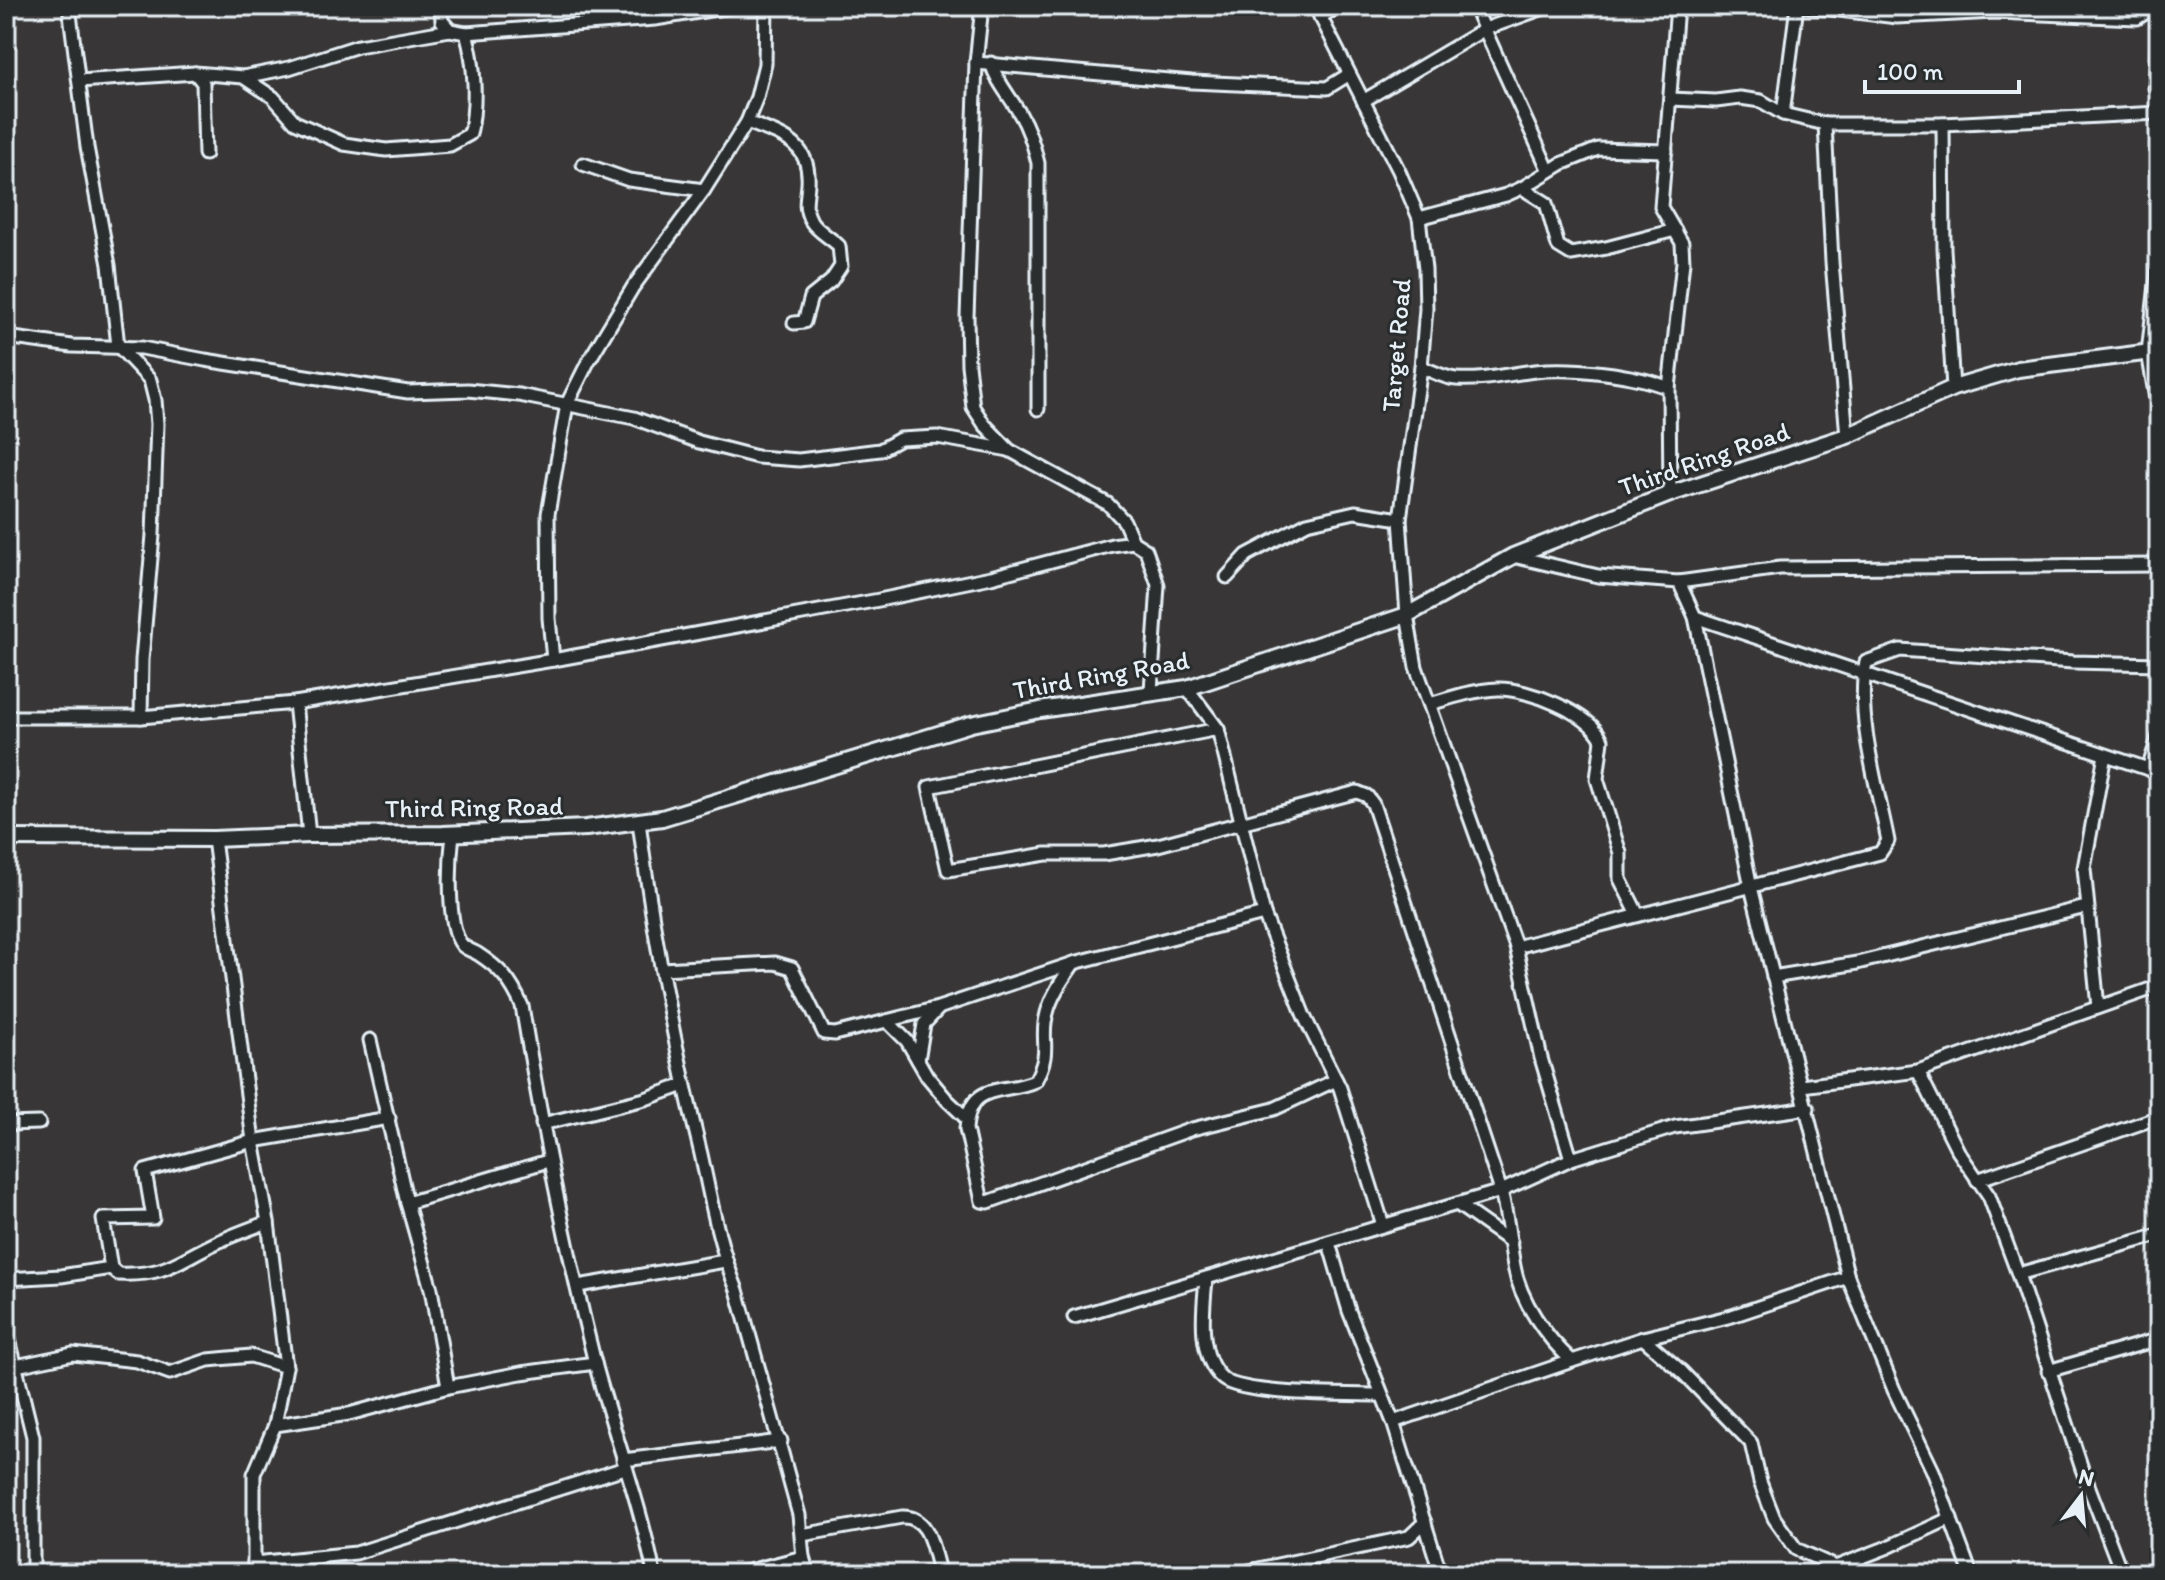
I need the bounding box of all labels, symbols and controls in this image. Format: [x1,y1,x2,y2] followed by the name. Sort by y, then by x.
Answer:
[1865,44,2019,94] scale bar
[1877,57,1943,86] text: 100 m
[1374,276,1418,413] street label: Target Road
[1614,415,1794,503] street label: Third Ring Road
[1010,644,1192,706] street label: Third Ring Road
[384,789,564,825] street label: Third Ring Road
[2041,1456,2121,1536] north arrow
[2076,1462,2097,1492] text: N

